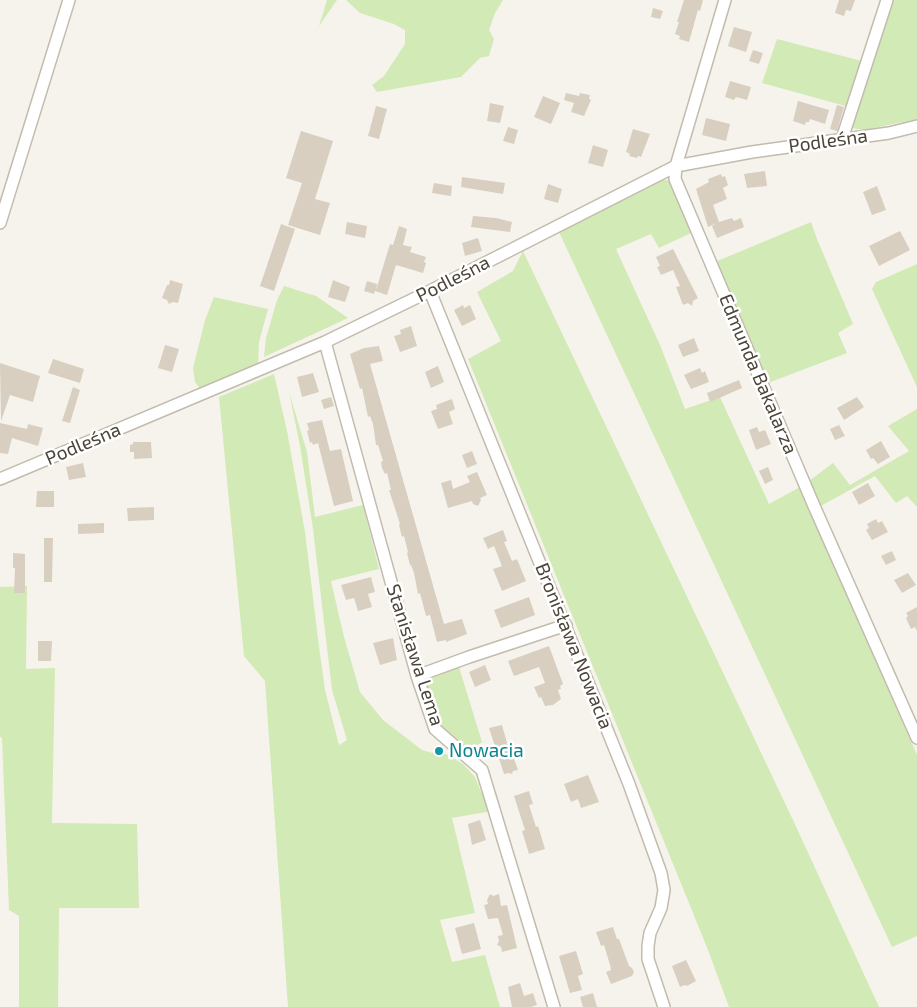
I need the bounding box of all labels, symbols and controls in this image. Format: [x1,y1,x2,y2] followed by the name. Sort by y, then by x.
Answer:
[787,124,869,158] street label: Podleśna
[412,251,494,307] street label: Podleśna
[714,291,802,457] street label: Edmunda Bakalarza
[42,418,124,470] street label: Podleśna
[530,560,618,732] street label: Bronisława Nowacia
[381,581,449,729] street label: Stanisława Lema
[449,740,524,762] place label: Nowacia
[433,745,445,757] marker: Nowacia

